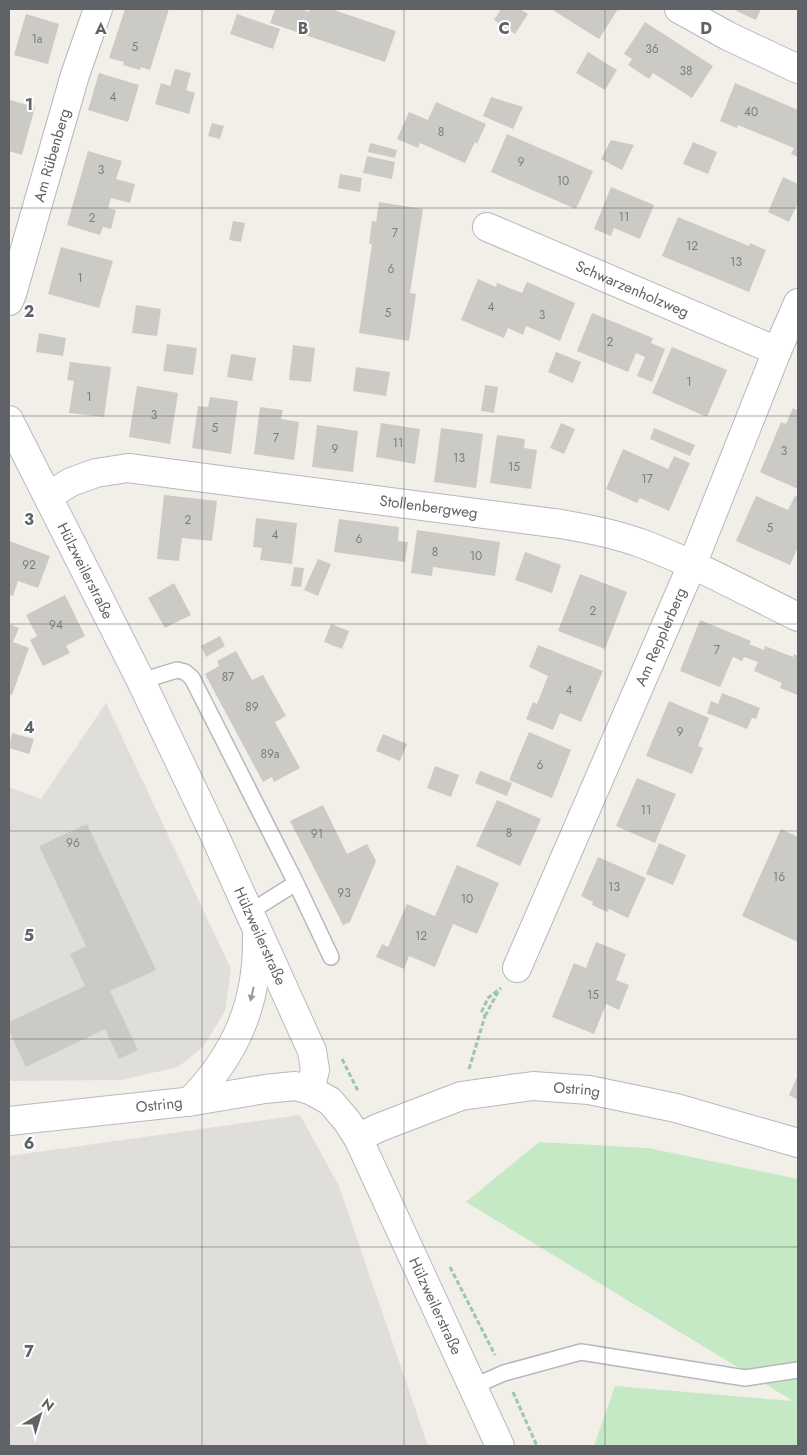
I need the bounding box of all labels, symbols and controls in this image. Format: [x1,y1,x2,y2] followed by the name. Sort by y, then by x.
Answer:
[94,17,107,40] text: A
[298,17,308,40] text: B
[498,17,510,40] text: C
[700,17,712,40] text: D
[31,30,43,48] house number: 1a
[132,38,139,56] house number: 5
[645,40,659,58] house number: 36
[679,62,693,80] house number: 38
[110,88,117,106] house number: 4
[25,93,33,116] text: 1
[744,103,758,121] house number: 40
[28,106,76,205] street label: Am Rübenberg
[438,123,444,141] house number: 8
[518,153,525,171] house number: 9
[98,161,105,179] house number: 3
[557,172,569,190] house number: 10
[619,208,629,226] house number: 11
[89,209,96,227] house number: 2
[392,224,399,242] house number: 7
[686,237,698,255] house number: 12
[730,253,742,271] house number: 13
[572,255,692,323] street label: Schwarzenholzweg
[388,260,395,278] house number: 6
[77,269,83,287] house number: 1
[488,298,495,316] house number: 4
[24,300,34,323] text: 2
[385,304,392,322] house number: 5
[539,306,546,324] house number: 3
[607,333,614,351] house number: 2
[686,373,692,391] house number: 1
[86,388,92,406] house number: 1
[151,406,158,424] house number: 3
[212,419,219,437] house number: 5
[273,429,280,447] house number: 7
[393,434,403,452] house number: 11
[332,440,339,458] house number: 9
[781,442,788,460] house number: 3
[453,449,465,467] house number: 13
[508,458,520,476] house number: 15
[641,470,654,488] house number: 17
[378,490,479,524] street label: Stollenbergweg
[24,508,34,531] text: 3
[185,511,192,529] house number: 2
[52,519,119,623] street label: Hülzweilerstraße
[767,519,774,537] house number: 5
[272,526,279,544] house number: 4
[356,530,363,548] house number: 6
[432,543,438,561] house number: 8
[470,547,482,565] house number: 10
[22,556,36,574] house number: 92
[630,584,692,690] street label: Am Repplerberg
[590,602,597,620] house number: 2
[49,616,63,634] house number: 94
[714,641,721,659] house number: 7
[222,668,235,686] house number: 87
[566,681,573,699] house number: 4
[245,698,259,716] house number: 89
[23,716,35,739] text: 4
[677,723,684,741] house number: 9
[261,745,280,763] house number: 89a
[537,756,544,774] house number: 6
[641,801,651,819] house number: 11
[506,824,512,842] house number: 8
[311,825,323,843] house number: 91
[66,834,80,852] house number: 96
[773,868,785,886] house number: 16
[608,878,620,896] house number: 13
[228,884,292,989] street label: Hülzweilerstraße
[337,884,351,902] house number: 93
[461,890,473,908] house number: 10
[24,924,34,947] text: 5
[415,927,427,945] house number: 12
[248,986,256,1001] one-way arrow
[587,986,599,1004] house number: 15
[553,1076,602,1103] street label: Ostring
[135,1091,184,1118] street label: Ostring
[24,1132,34,1155] text: 6
[403,1253,468,1359] street label: Hülzweilerstraße
[24,1340,34,1363] text: 7
[15,1390,65,1440] north arrow
[37,1393,59,1416] text: N

